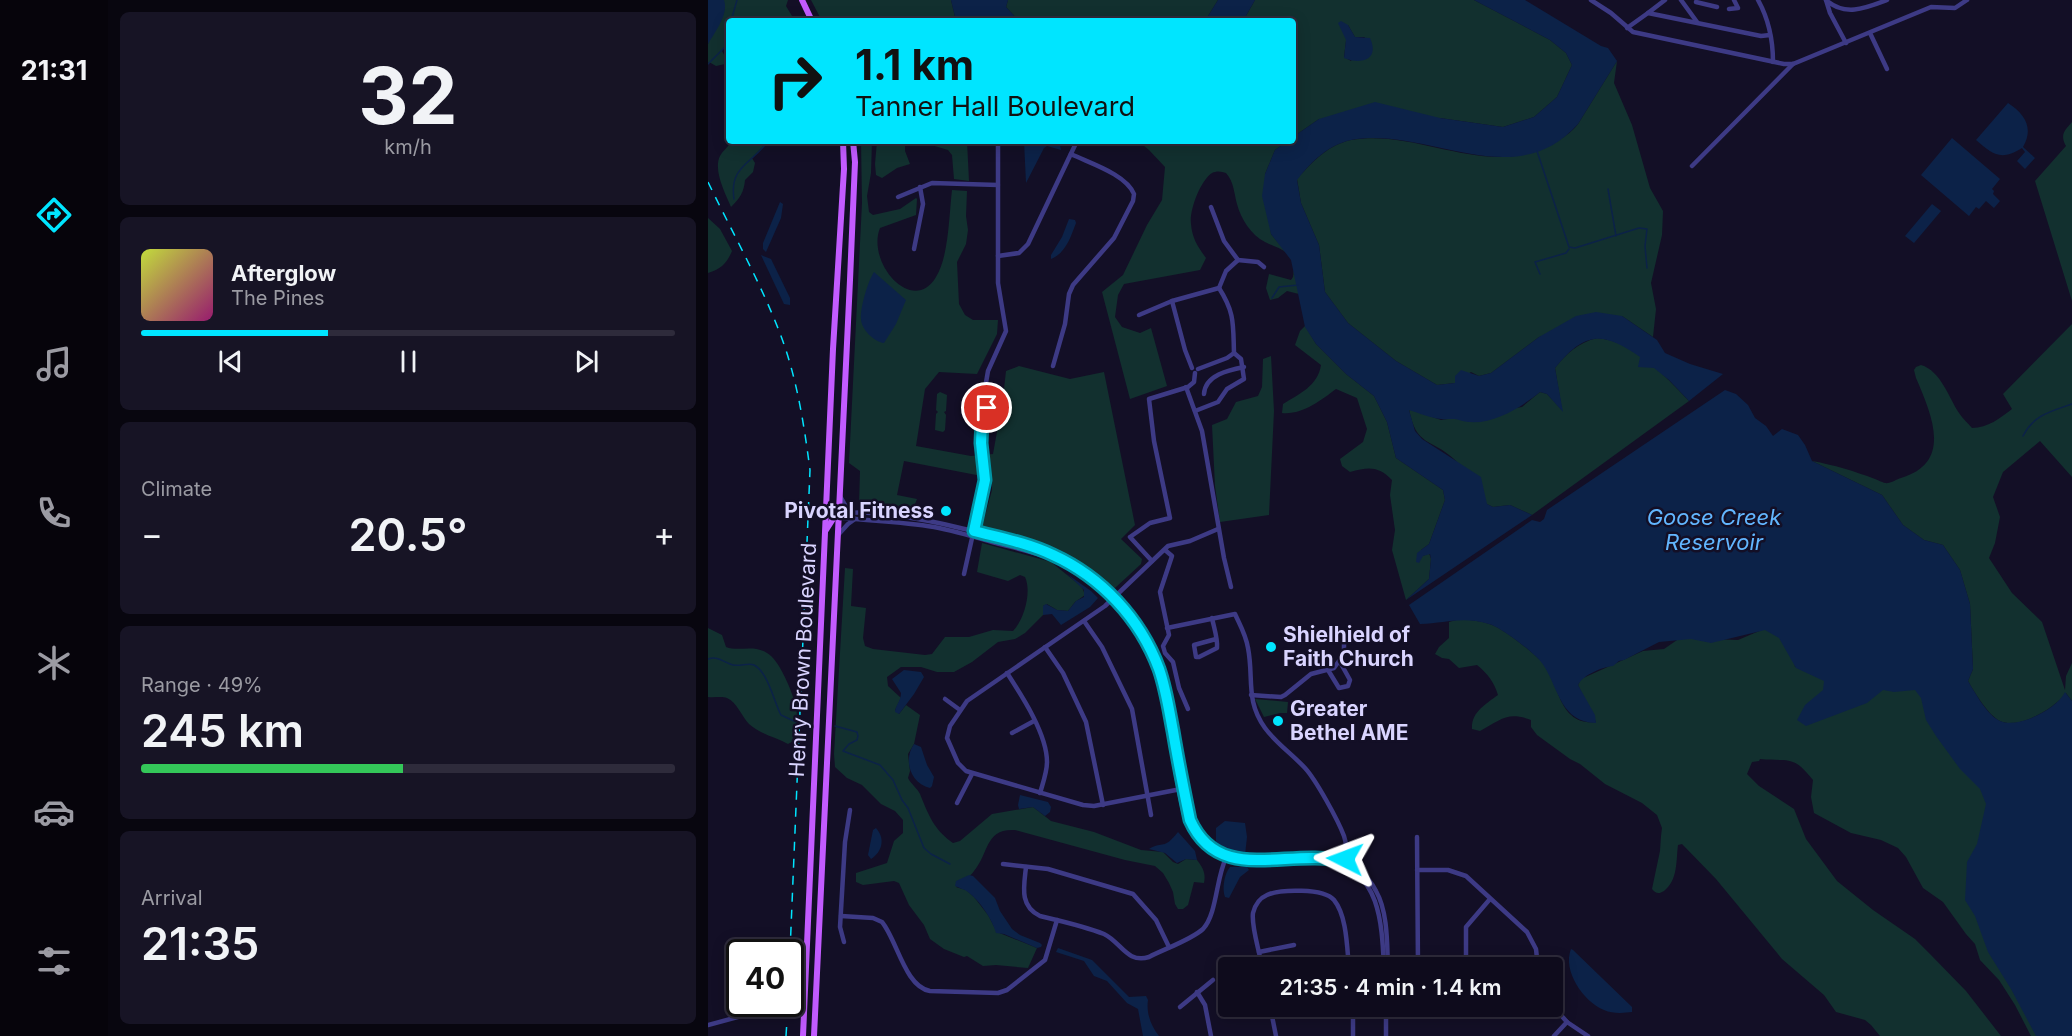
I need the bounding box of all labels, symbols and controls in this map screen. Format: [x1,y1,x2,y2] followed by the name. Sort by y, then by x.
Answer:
[855,39,974,90] text: 1.1 km
[756,42,834,120] icon: right
[358,48,458,143] text: 32
[21,54,87,87] text: 21:31
[855,90,1135,123] text: Tanner Hall Boulevard
[384,135,432,159] text: km/h
[33,194,75,236] icon: directions
[231,260,336,286] text: Afterglow
[231,286,325,310] text: The Pines
[33,343,75,385] icon: music
[214,345,247,378] icon: previous
[392,345,425,378] icon: pause
[570,345,603,378] icon: next
[961,382,1012,433] pin
[970,391,1003,424] icon: arrive
[141,477,212,501] text: Climate
[33,492,75,534] icon: phone
[784,498,934,523] place label: Pivotal Fitness
[939,504,953,518] marker: Pivotal Fitness
[1647,504,1782,555] water label: Goose Creek Reservoir
[348,507,468,562] text: 20.5°
[141,514,163,554] text: −
[653,514,675,554] text: +
[784,542,821,778] street label: Henry Brown Boulevard
[1283,622,1414,671] place label: Shielhield of Faith Church
[1264,640,1278,654] marker: Shielhield of Faith Church
[33,642,75,684] icon: climate
[141,673,263,697] text: Range · 49%
[1290,696,1408,745] place label: Greater Bethel AME
[141,703,304,758] text: 245 km
[1271,714,1285,728] marker: Greater Bethel AME
[33,791,75,833] icon: car
[1313,827,1377,891] position arrow
[141,886,203,910] text: Arrival
[141,916,259,971] text: 21:35
[726,939,804,1017] speed limit sign: 40
[33,940,75,982] icon: filters
[1279,974,1502,1000] text: 21:35 · 4 min · 1.4 km

